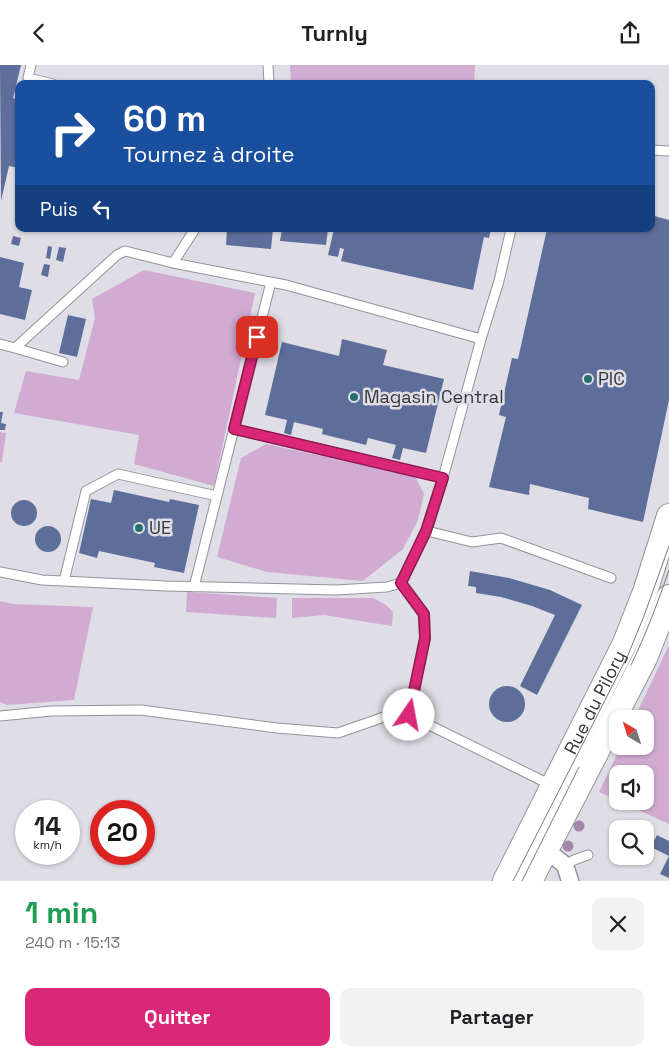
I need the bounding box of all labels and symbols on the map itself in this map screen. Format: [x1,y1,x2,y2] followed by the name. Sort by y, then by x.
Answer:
[236,316,278,358] pin
[598,367,625,390] place label: PIC
[582,373,594,385] marker: PIC
[364,385,504,408] place label: Magasin Central
[348,391,360,403] marker: Magasin Central
[149,516,171,539] place label: UE
[133,522,145,534] marker: UE
[559,646,630,758] street label: Rue du Pilory
[382,688,434,740] position arrow
[609,710,654,755] north arrow
[90,800,155,865] speed limit sign: 20

